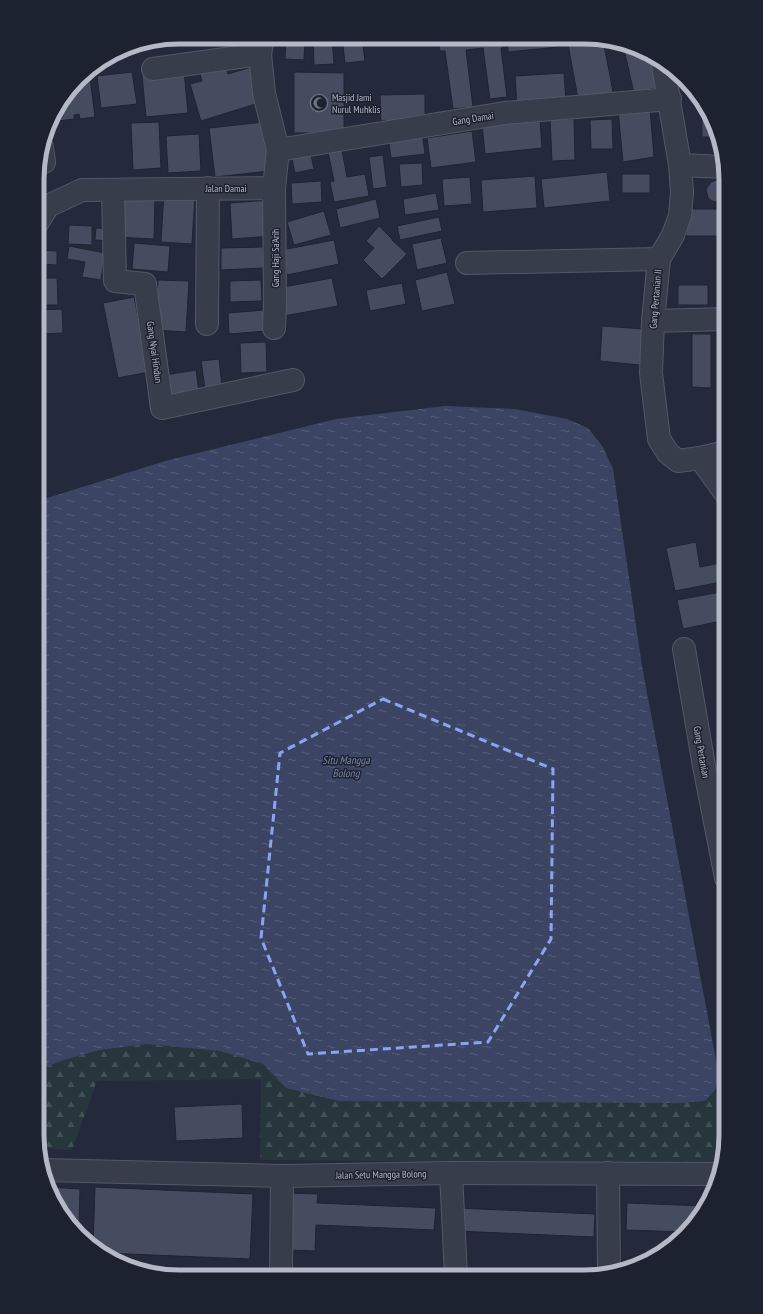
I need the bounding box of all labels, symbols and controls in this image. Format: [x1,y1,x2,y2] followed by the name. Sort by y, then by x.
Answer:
[332,91,381,116] place label: Masjid Jami Nurul Muhklis
[309,93,329,113] mosque icon: Masjid Jami Nurul Muhklis
[451,109,495,128] street label: Gang Damai
[204,182,247,195] street label: Jalan Damai
[269,229,282,287] street label: Gang Haji Sa'Arih
[646,269,665,329] street label: Gang Pertanian II
[144,320,165,384] street label: Gang Nyai Hindun
[691,725,712,779] street label: Gang Pertanian
[322,753,370,780] water label: Situ Mangga Bolong
[335,1167,427,1182] street label: Jalan Setu Mangga Bolong

